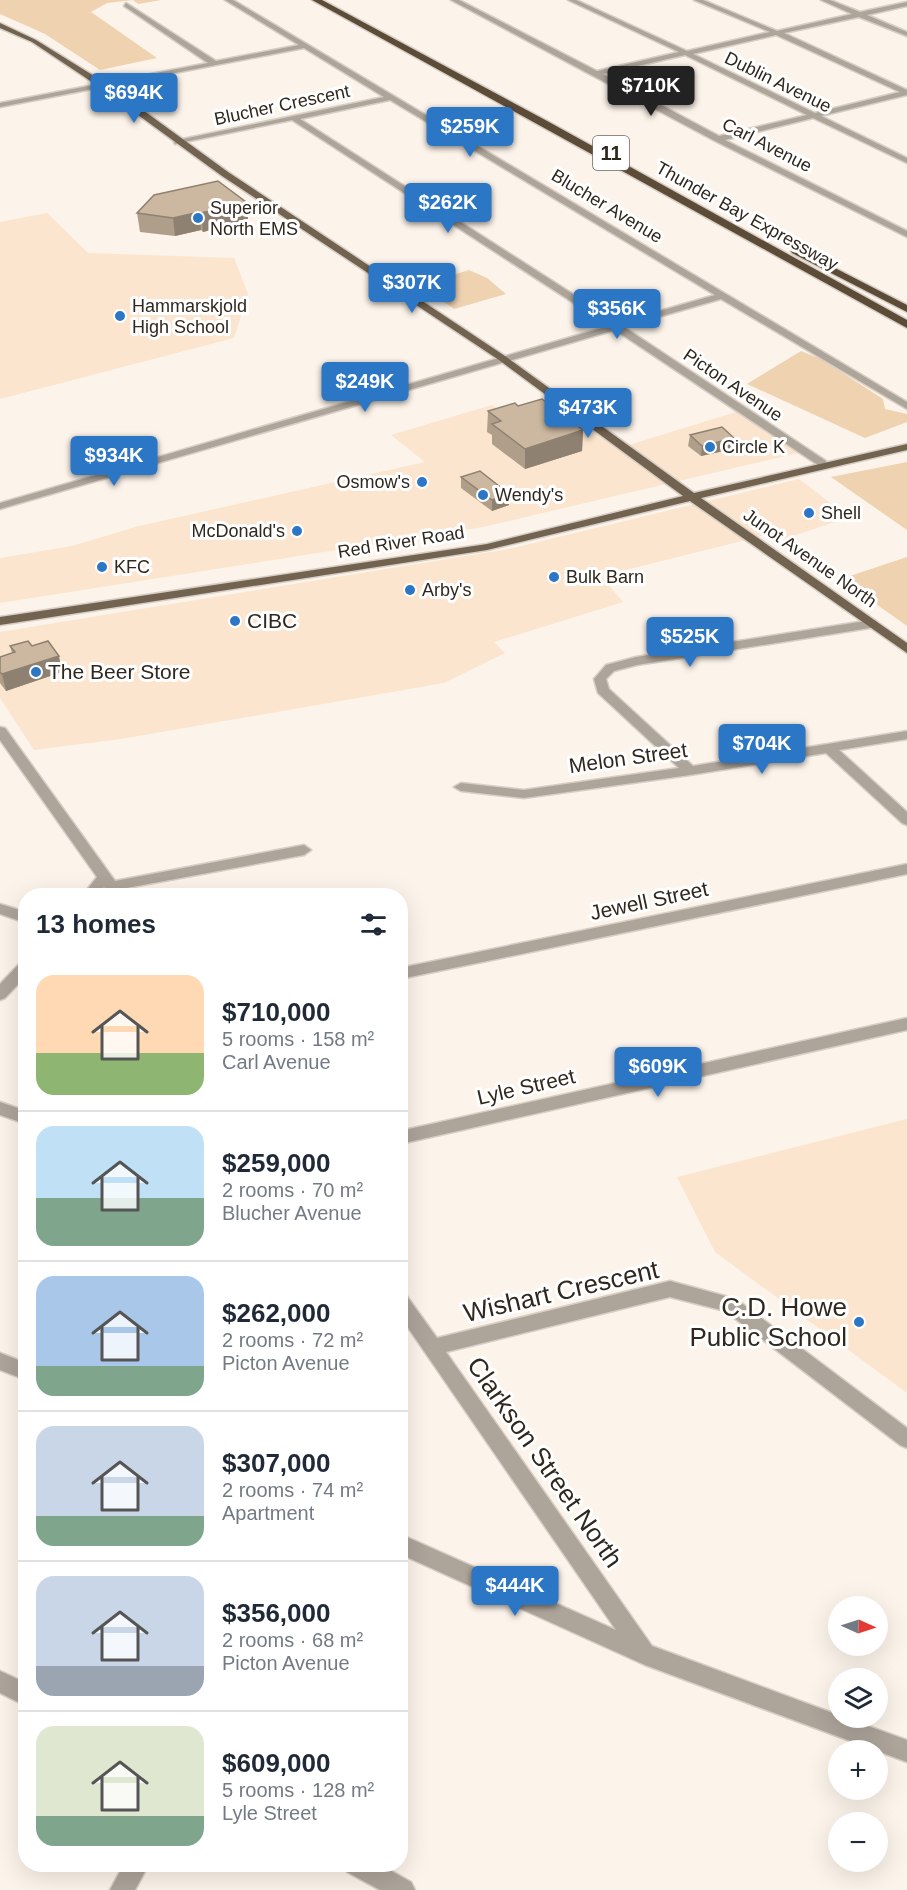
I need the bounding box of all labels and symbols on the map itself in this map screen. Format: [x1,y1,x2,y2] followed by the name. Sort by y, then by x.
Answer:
[722,48,834,116] street label: Dublin Avenue
[609,66,693,117] pin: $710K
[92,73,176,124] pin: $694K
[212,81,352,129] street label: Blucher Crescent
[428,107,512,158] pin: $259K
[719,114,815,176] street label: Carl Avenue
[593,136,629,170] road number: 11
[652,158,842,274] street label: Thunder Bay Expressway
[548,165,666,247] street label: Blucher Avenue
[406,183,490,234] pin: $262K
[210,198,298,239] place label: Superior North EMS
[191,211,205,225] marker: Superior North EMS
[370,263,454,314] pin: $307K
[575,289,659,340] pin: $356K
[132,296,247,337] place label: Hammarskjold High School
[113,309,127,323] marker: Hammarskjold High School
[680,345,786,425] street label: Picton Avenue
[323,362,407,413] pin: $249K
[546,388,630,439] pin: $473K
[72,436,156,487] pin: $934K
[722,437,785,457] place label: Circle K
[703,440,717,454] marker: Circle K
[337,472,410,492] place label: Osmow's
[415,475,429,489] marker: Osmow's
[495,485,563,505] place label: Wendy's
[476,488,490,502] marker: Wendy's
[821,503,861,523] place label: Shell
[740,505,880,611] street label: Junot Avenue North
[802,506,816,520] marker: Shell
[192,521,285,541] place label: McDonald's
[336,522,466,562] street label: Red River Road
[290,524,304,538] marker: McDonald's
[114,557,150,577] place label: KFC
[95,560,109,574] marker: KFC
[566,567,644,587] place label: Bulk Barn
[547,570,561,584] marker: Bulk Barn
[422,580,471,600] place label: Arby's
[403,583,417,597] marker: Arby's
[247,609,297,632] place label: CIBC
[228,614,242,628] marker: CIBC
[648,617,732,668] pin: $525K
[48,660,190,683] place label: The Beer Store
[29,665,43,679] marker: The Beer Store
[720,724,804,775] pin: $704K
[567,738,689,777] street label: Melon Street
[588,877,710,924] street label: Jewell Street
[616,1047,700,1098] pin: $609K
[475,1064,577,1109] street label: Lyle Street
[460,1254,662,1328] street label: Wishart Crescent
[689,1292,847,1352] place label: C.D. Howe Public School
[852,1315,866,1329] marker: C.D. Howe Public School
[461,1351,629,1573] street label: Clarkson Street North
[473,1566,557,1617] pin: $444K
[828,1596,888,1656] north arrow

